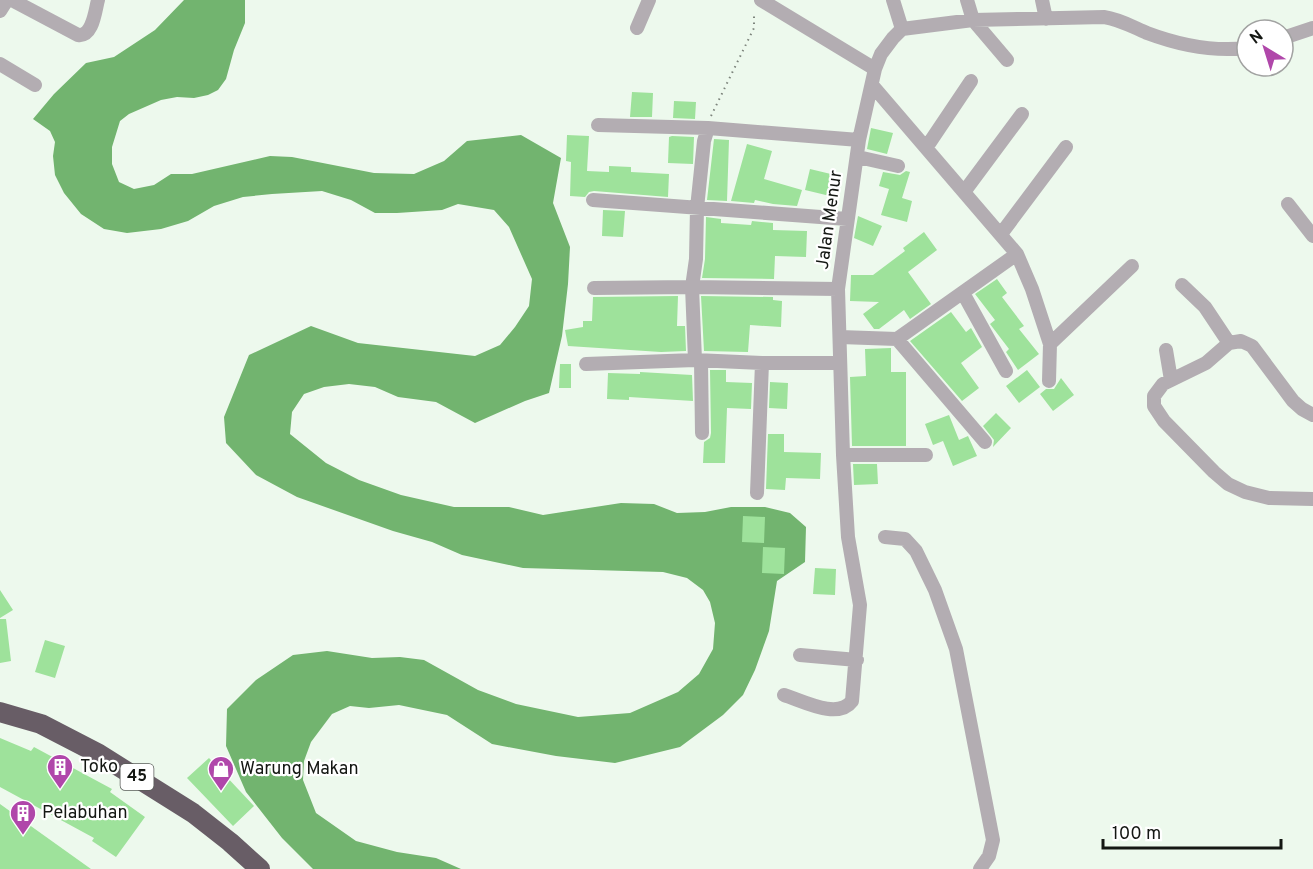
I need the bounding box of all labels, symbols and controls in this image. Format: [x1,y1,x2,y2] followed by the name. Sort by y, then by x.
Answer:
[1235,18,1295,78] north arrow
[1246,26,1268,49] text: N
[812,169,848,271] street label: Jalan Menur
[45,752,75,790] building icon: Toko
[206,754,236,792] shop icon: Warung Makan
[80,756,118,779] place label: Toko
[240,758,359,781] place label: Warung Makan
[120,764,154,790] road number: 45
[8,798,38,836] building icon: Pelabuhan
[42,802,128,825] place label: Pelabuhan
[1103,812,1282,850] scale bar
[1112,823,1161,846] text: 100 m

